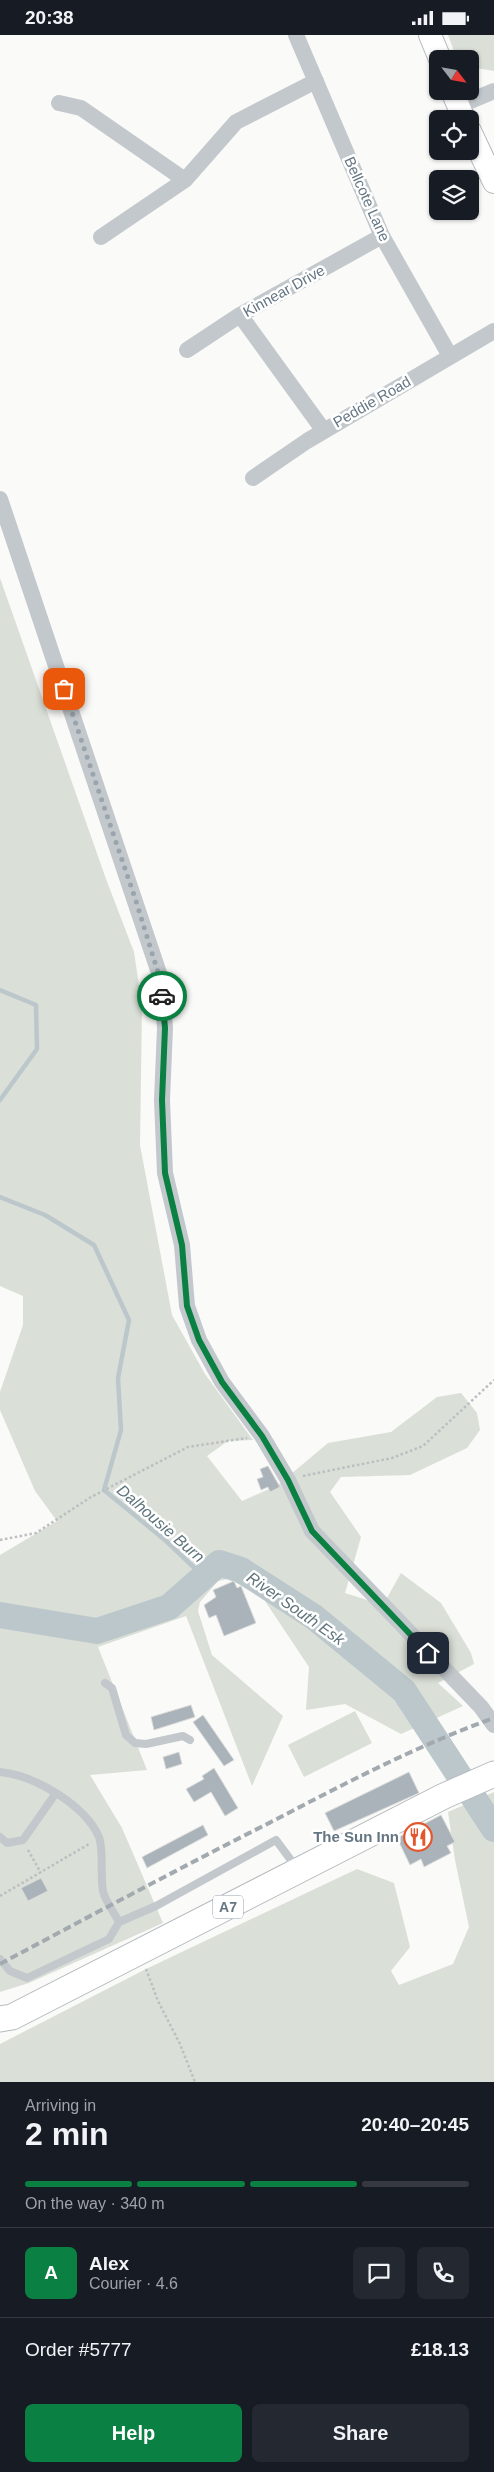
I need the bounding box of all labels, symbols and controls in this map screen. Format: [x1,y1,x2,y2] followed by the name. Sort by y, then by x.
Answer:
[25,7,74,28] text: 20:38
[429,50,479,100] north arrow
[429,50,479,220] map controls
[429,110,479,160] button: locate
[341,154,394,244] street label: Bellcote Lane
[429,170,479,220] button: layers
[240,261,328,320] street label: Kinnear Drive
[330,373,414,431] street label: Peddie Road
[43,668,85,710] pin
[50,675,78,703] icon: bag
[137,971,187,1021] courier
[148,982,176,1010] icon: car
[114,1481,208,1566] water label: Dalhousie Burn
[244,1569,348,1649] water label: River South Esk
[407,1632,449,1674] pin
[414,1639,442,1667] icon: home
[403,1822,433,1852] restaurant icon: The Sun Inn
[313,1828,399,1845] place label: The Sun Inn
[213,1895,243,1919] road number: A7
[25,2097,96,2114] text: Arriving in
[361,2114,469,2135] text: 20:40–20:45
[25,2116,109,2152] text: 2 min
[25,2195,165,2212] text: On the way · 340 m
[353,2247,405,2299] button: chat
[417,2247,469,2299] button: phone
[89,2253,129,2274] text: Alex
[44,2262,58,2283] text: A
[89,2275,178,2292] text: Courier · 4.6
[25,2339,132,2360] text: Order #5777
[411,2339,469,2360] text: £18.13
[25,2404,242,2462] button: Help
[252,2404,469,2462] button: Share

